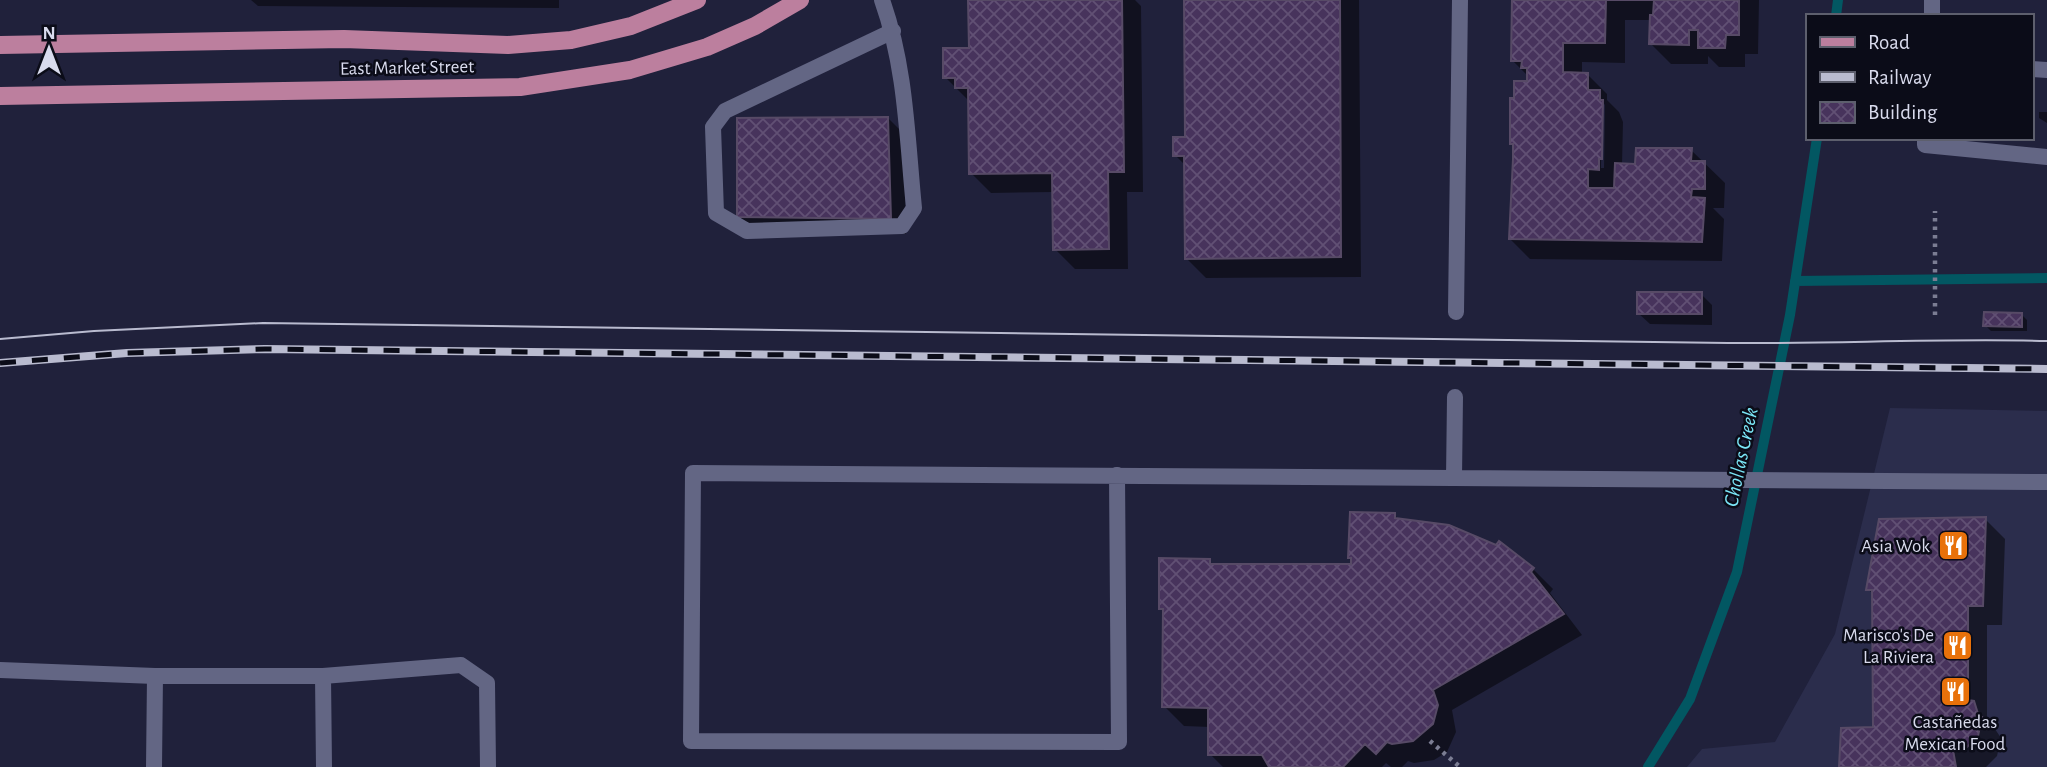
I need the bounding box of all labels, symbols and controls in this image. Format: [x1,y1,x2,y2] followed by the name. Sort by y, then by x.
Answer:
[14,14,84,84] north arrow
[1806,14,2033,140] legend
[42,24,56,43] text: N
[1868,32,1910,53] text: Road
[340,57,474,79] street label: East Market Street
[1868,67,1931,88] text: Railway
[1868,102,1938,123] text: Building
[1720,405,1762,508] water label: Chollas Creek
[1936,529,1970,563] restaurant icon: Asia Wok
[1861,537,1930,556] place label: Asia Wok
[1843,626,1934,667] place label: Marisco's De La Riviera
[1940,629,1974,663] restaurant icon: Marisco's De La Riviera
[1938,674,1972,708] restaurant icon: Castañedas Mexican Food
[1905,713,2006,754] place label: Castañedas Mexican Food

